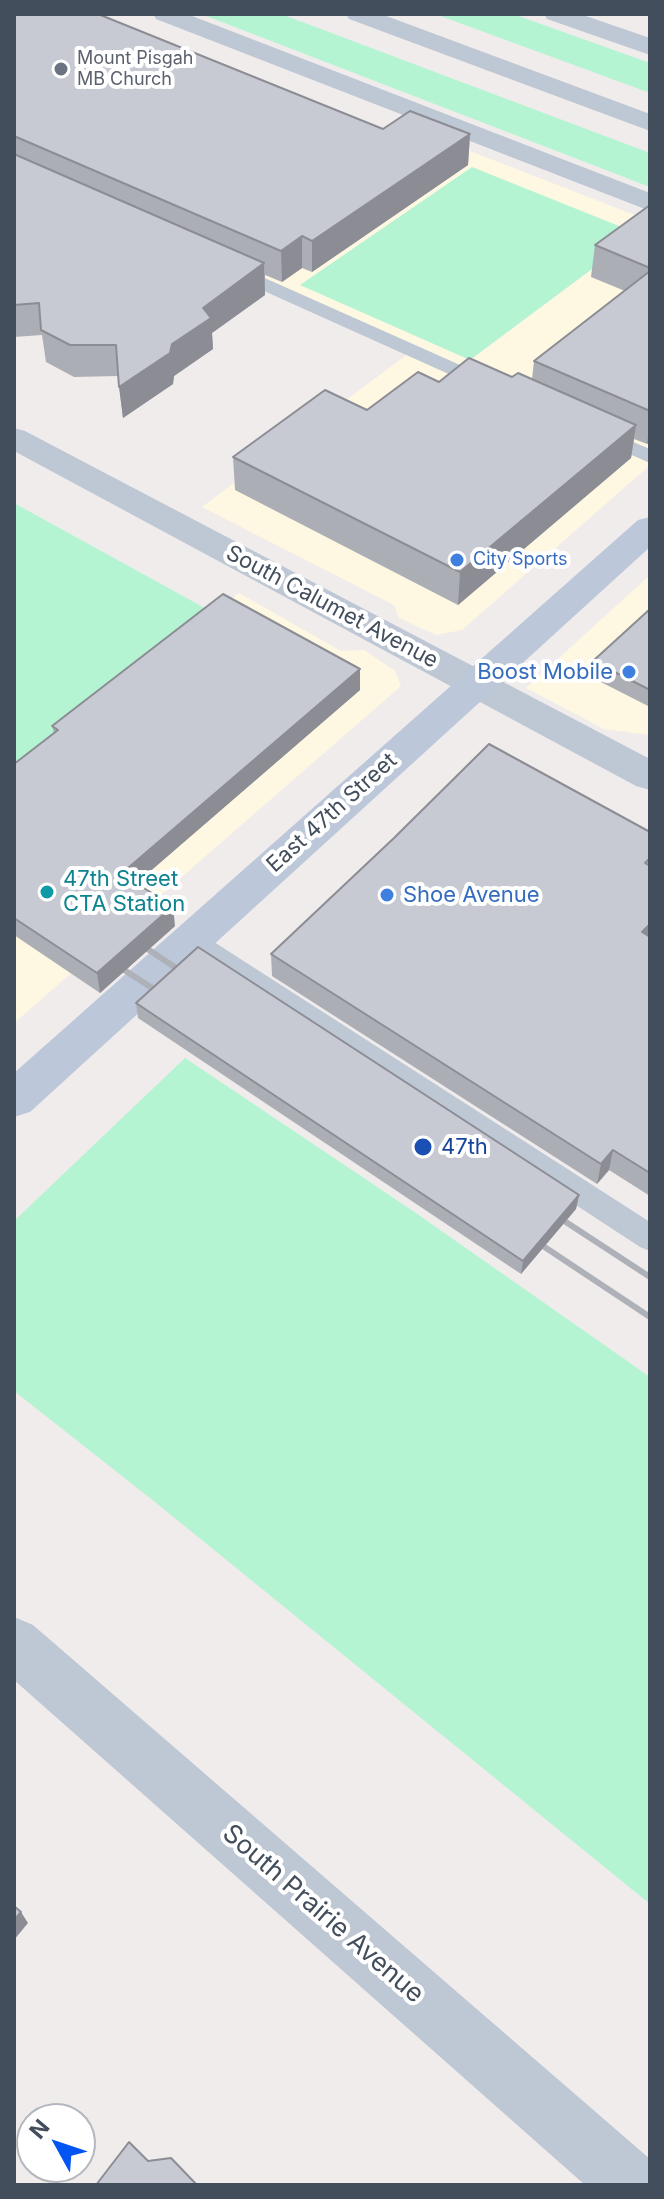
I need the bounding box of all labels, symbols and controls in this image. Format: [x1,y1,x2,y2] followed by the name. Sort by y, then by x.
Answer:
[77,48,193,90] place label: Mount Pisgah MB Church
[52,60,70,78] marker: Mount Pisgah MB Church
[222,540,442,674] street label: South Calumet Avenue
[473,549,568,571] place label: City Sports
[448,551,466,569] marker: City Sports
[477,659,613,685] place label: Boost Mobile
[620,663,638,681] marker: Boost Mobile
[262,748,402,878] street label: East 47th Street
[63,866,185,918] place label: 47th Street CTA Station
[403,882,540,908] place label: Shoe Avenue
[38,883,56,901] marker: 47th Street CTA Station
[378,886,396,904] marker: Shoe Avenue
[441,1134,488,1160] place label: 47th
[412,1136,434,1158] marker: 47th
[216,1818,430,2010] street label: South Prairie Avenue
[16,2103,96,2183] north arrow
[24,2114,54,2144] text: N

